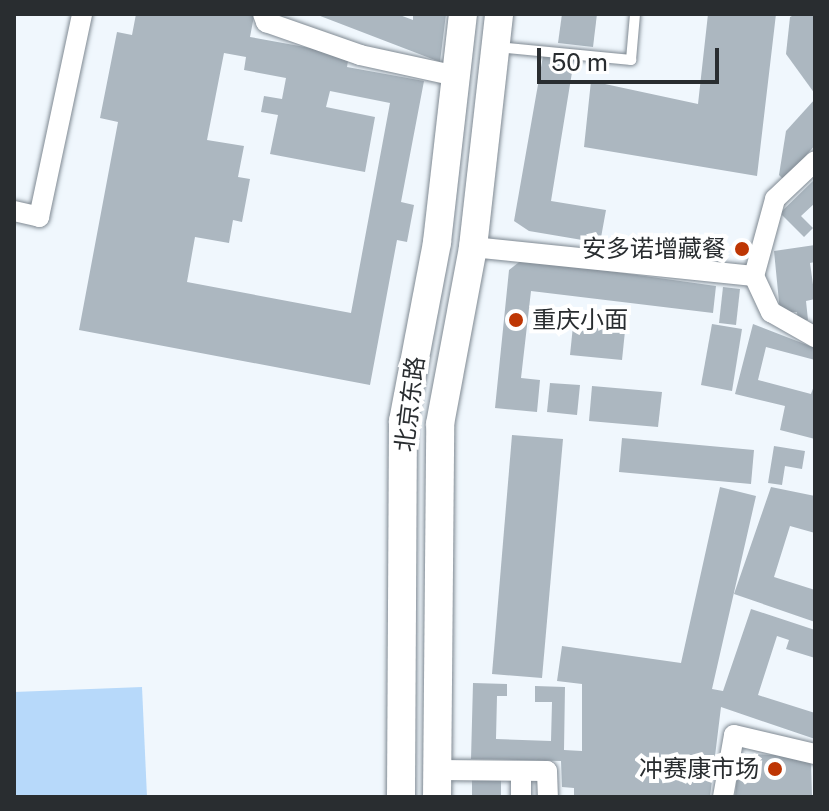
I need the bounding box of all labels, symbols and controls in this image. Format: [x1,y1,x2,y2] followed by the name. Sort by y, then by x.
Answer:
[541,32,723,82] scale bar
[551,48,608,76] text: 50 m
[582,235,726,263] place label: 安多诺增藏餐
[733,240,751,258] marker: 安多诺增藏餐
[532,306,628,334] place label: 重庆小面
[507,311,525,329] marker: 重庆小面
[390,355,430,453] street label: 北京东路
[639,755,759,783] place label: 冲赛康市场
[766,760,784,778] marker: 冲赛康市场

